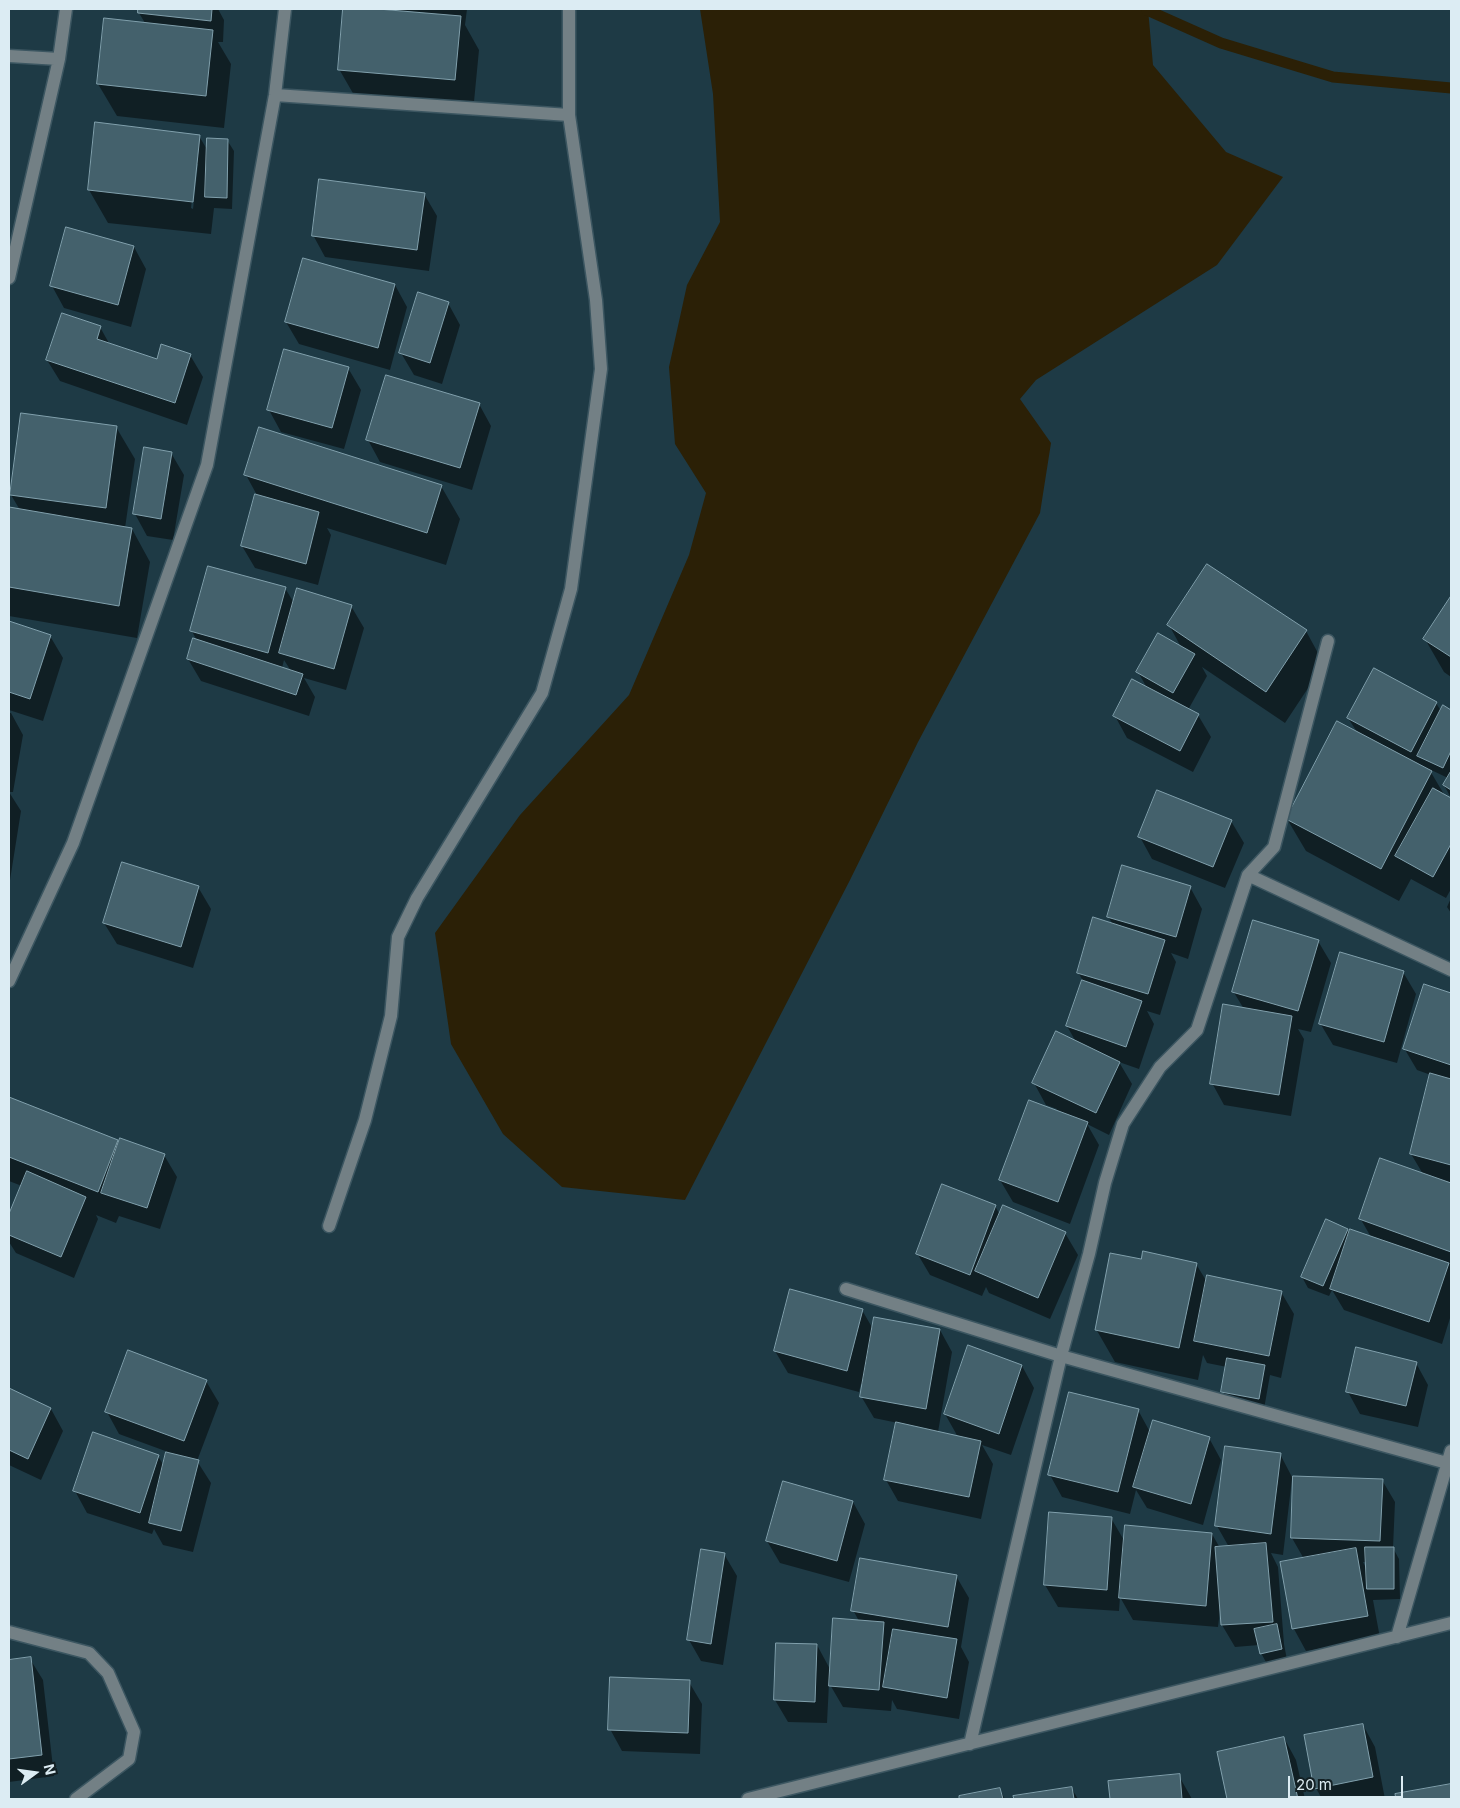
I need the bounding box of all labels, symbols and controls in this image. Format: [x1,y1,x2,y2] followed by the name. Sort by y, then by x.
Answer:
[10,1748,60,1798] north arrow
[40,1762,60,1776] text: N
[1290,1766,1405,1798] scale bar
[1296,1775,1332,1794] text: 20 m

